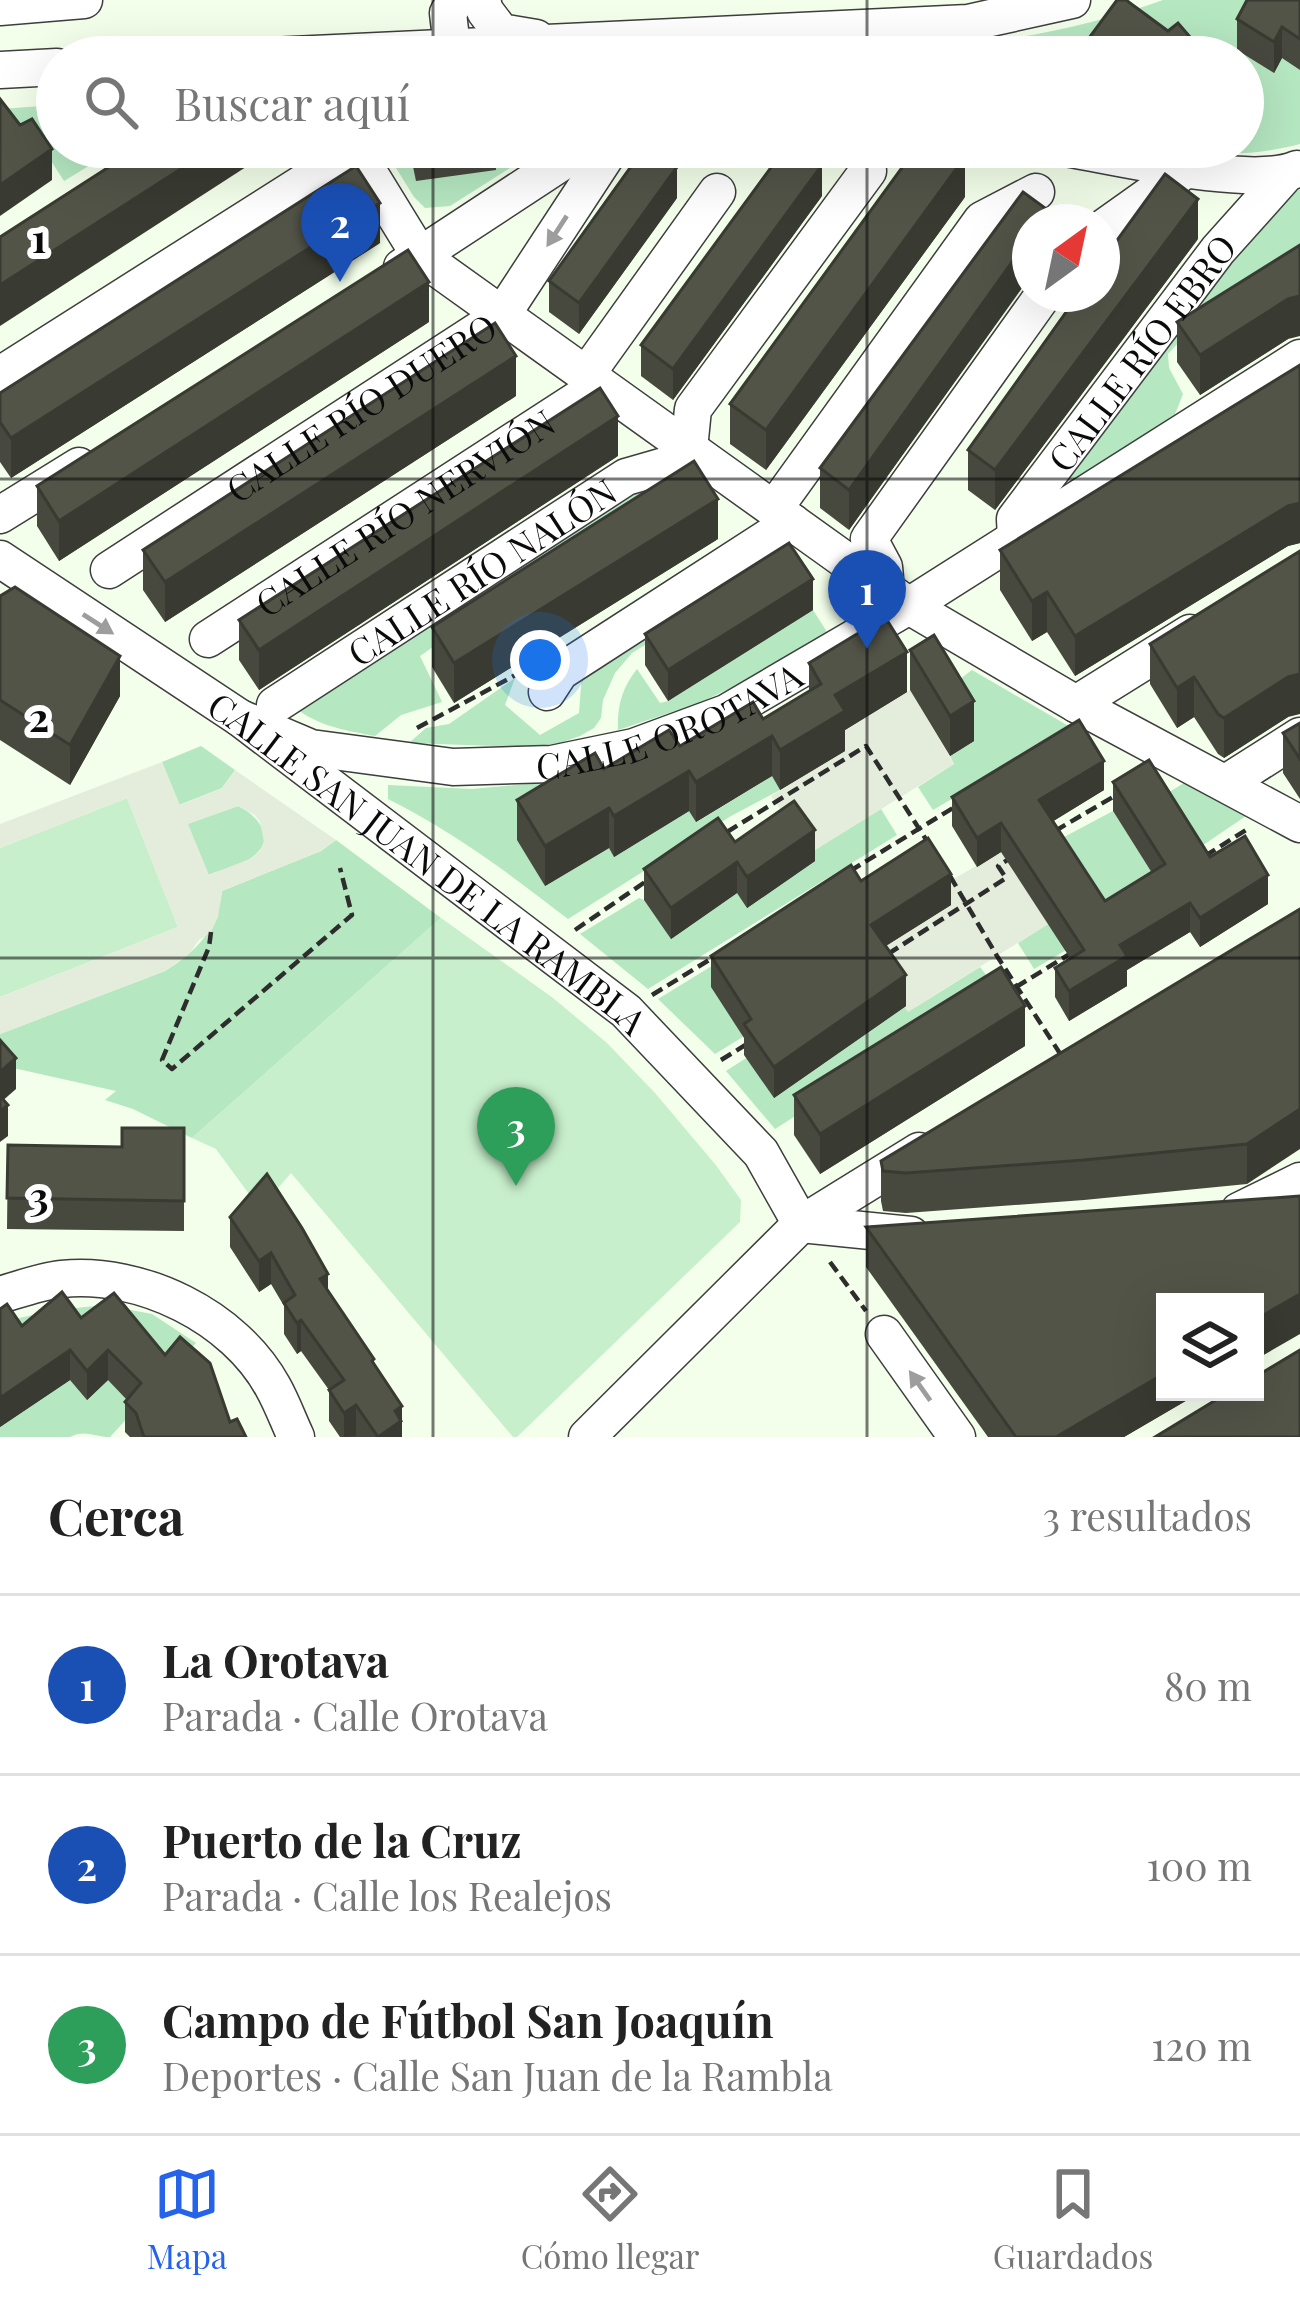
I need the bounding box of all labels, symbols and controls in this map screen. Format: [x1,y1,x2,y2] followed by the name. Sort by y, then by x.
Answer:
[36,36,1264,168] search box
[78,69,144,135] icon: search
[174,72,410,132] text: Buscar aquí
[301,183,379,282] pin: 2
[1012,204,1120,312] north arrow
[32,211,46,263] text: 1
[547,215,569,247] one-way arrow
[1036,223,1246,480] street label: CALLE RÍO EBRO
[216,301,505,512] street label: CALLE RÍO DUERO
[246,397,563,626] street label: CALLE RÍO NERVIÓN
[338,466,625,676] street label: CALLE RÍO NALÓN
[828,550,906,649] pin: 1
[81,612,114,634] one-way arrow
[510,630,570,690] your location
[535,650,810,788] street label: CALLE OROTAVA
[200,680,659,1044] street label: CALLE SAN JUAN DE LA RAMBLA
[29,690,49,742] text: 2
[477,1087,555,1186] pin: 3
[29,1169,49,1221] text: 3
[1156,1293,1264,1401] map controls
[1156,1293,1264,1401] button: layers
[909,1370,933,1402] one-way arrow
[48,1481,184,1549] text: Cerca
[1042,1489,1252,1541] text: 3 resultados
[162,1629,389,1689] text: La Orotava
[80,1659,94,1711] text: 1
[1164,1659,1252,1711] text: 80 m
[162,1689,548,1741] text: Parada · Calle Orotava
[162,1809,522,1869] text: Puerto de la Cruz
[77,1839,97,1891] text: 2
[1146,1839,1252,1891] text: 100 m
[162,1869,612,1921] text: Parada · Calle los Realejos
[162,1989,774,2049] text: Campo de Fútbol San Joaquín
[77,2019,97,2071] text: 3
[1151,2019,1252,2071] text: 120 m
[162,2049,833,2101] text: Deportes · Calle San Juan de la Rambla
[147,2161,227,2277] tab: Mapa
[521,2161,700,2277] tab: Cómo llegar
[993,2161,1153,2277] tab: Guardados

